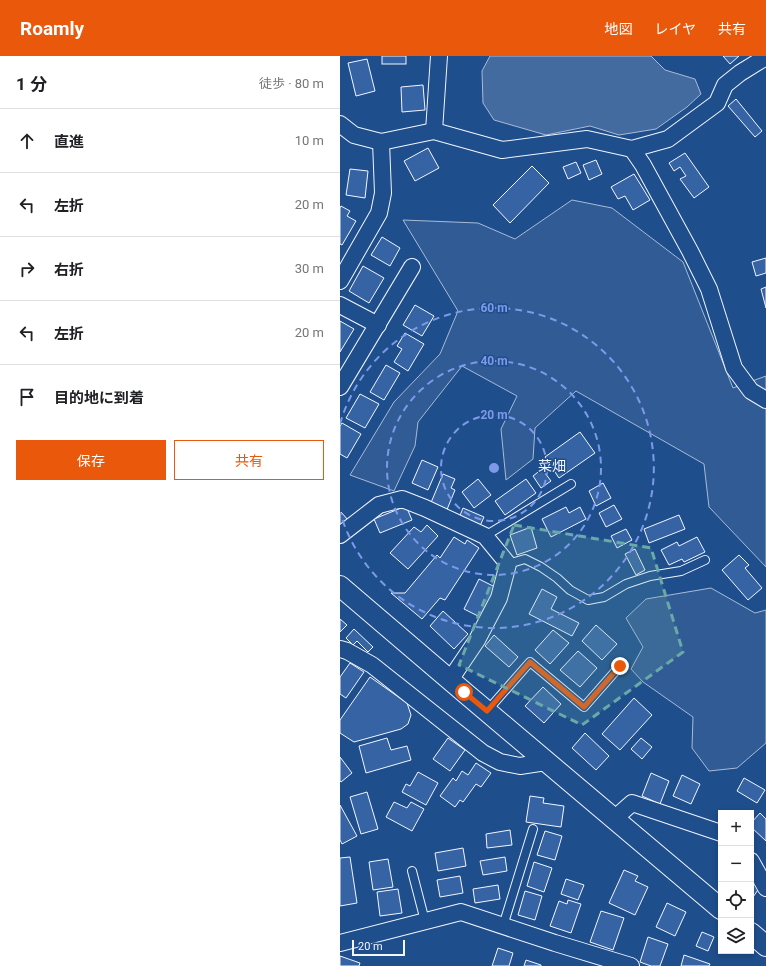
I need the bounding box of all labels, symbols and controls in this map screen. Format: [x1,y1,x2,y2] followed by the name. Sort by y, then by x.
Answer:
[20,17,84,40] text: Roamly
[604,21,632,37] text: 地図
[654,21,696,37] text: レイヤ
[718,21,746,37] text: 共有
[16,74,47,94] text: 1 分
[259,76,324,91] text: 徒歩 · 80 m
[16,130,38,152] icon: ahead
[54,133,84,151] text: 直進
[295,133,324,148] text: 10 m
[16,194,38,216] icon: left
[54,197,84,215] text: 左折
[295,197,324,212] text: 20 m
[16,258,38,280] icon: right
[54,261,84,279] text: 右折
[295,261,324,276] text: 30 m
[480,301,508,315] text: 60 m
[16,322,38,344] icon: left
[54,325,84,343] text: 左折
[295,325,324,340] text: 20 m
[480,354,508,368] text: 40 m
[16,386,38,408] icon: arrive
[54,389,144,407] text: 目的地に到着
[480,408,508,422] text: 20 m
[16,440,166,480] button: 保存
[174,440,324,480] button: 共有
[538,458,566,474] district label: 菜畑
[487,461,501,475] centre of rings
[611,657,629,675] route end
[455,683,473,701] route start
[718,810,754,954] map controls
[718,810,754,846] button: +
[718,846,754,882] button: −
[718,882,754,918] button: locate
[718,918,754,954] button: layers
[352,938,405,957] scale bar
[358,940,383,953] text: 20 m

